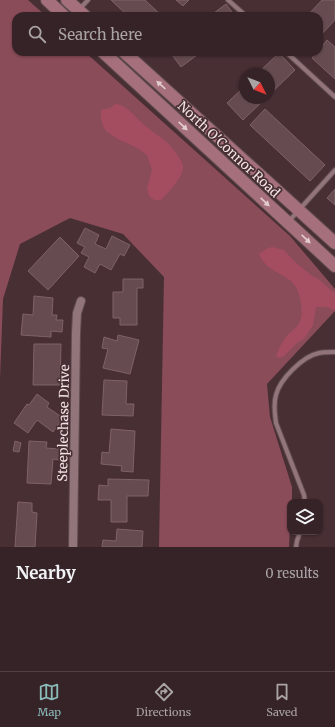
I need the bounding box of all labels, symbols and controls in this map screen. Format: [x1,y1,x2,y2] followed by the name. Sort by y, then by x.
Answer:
[12,12,323,56] search box
[26,23,48,45] icon: search
[58,25,142,44] text: Search here
[239,68,275,104] north arrow
[156,81,166,90] one-way arrow
[174,98,284,201] street label: North O'Connor Road
[178,121,188,131] one-way arrow
[260,197,270,206] one-way arrow
[301,235,311,244] one-way arrow
[54,364,73,482] street label: Steeplechase Drive
[287,499,323,535] map controls
[287,499,323,535] button: layers
[16,562,76,584] text: Nearby
[265,565,319,582] text: 0 results
[38,681,61,719] tab: Map
[136,681,191,719] tab: Directions
[266,681,297,719] tab: Saved

